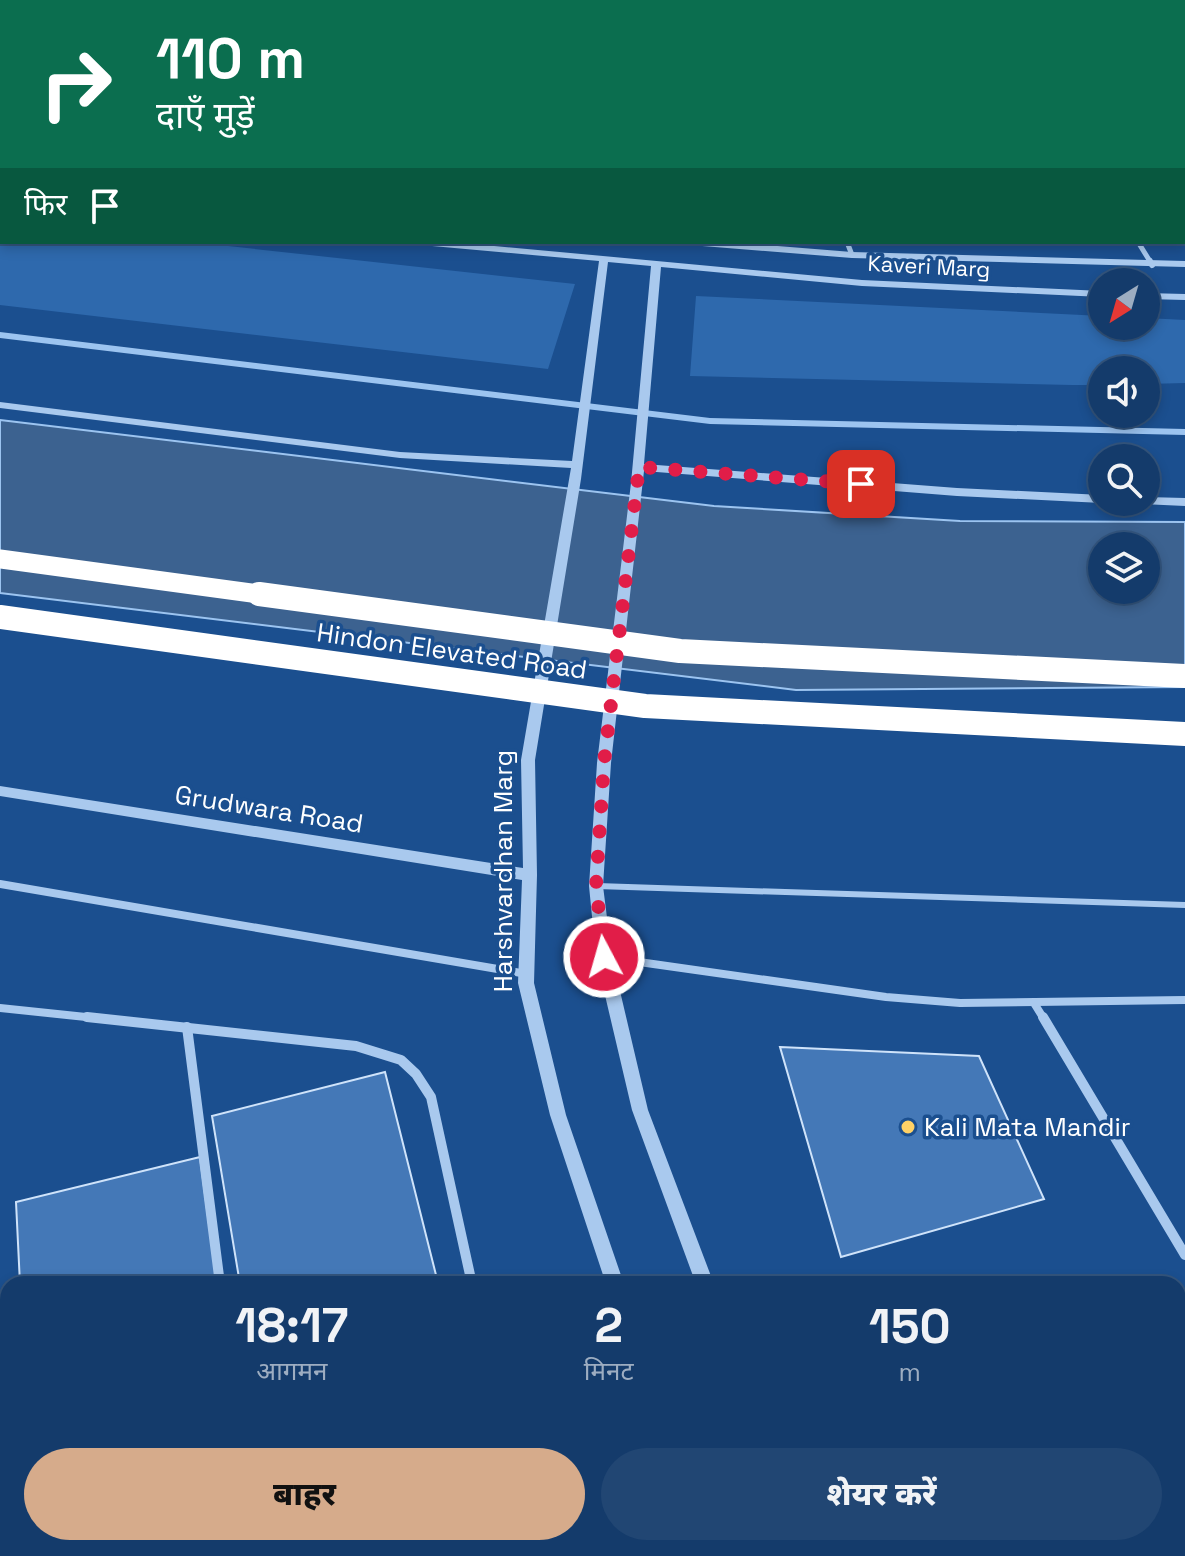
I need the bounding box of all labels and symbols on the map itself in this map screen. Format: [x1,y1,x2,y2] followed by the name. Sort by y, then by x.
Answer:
[867,249,991,283] street label: Kaveri Marg
[1088,268,1160,340] north arrow
[827,450,895,518] pin
[315,615,589,687] street label: Hindon Elevated Road
[486,750,520,992] street label: Harshvardhan Marg
[173,777,365,841] street label: Grudwara Road
[562,915,646,999] position arrow
[924,1110,1131,1144] place label: Kali Mata Mandir
[899,1118,917,1136] marker: Kali Mata Mandir

